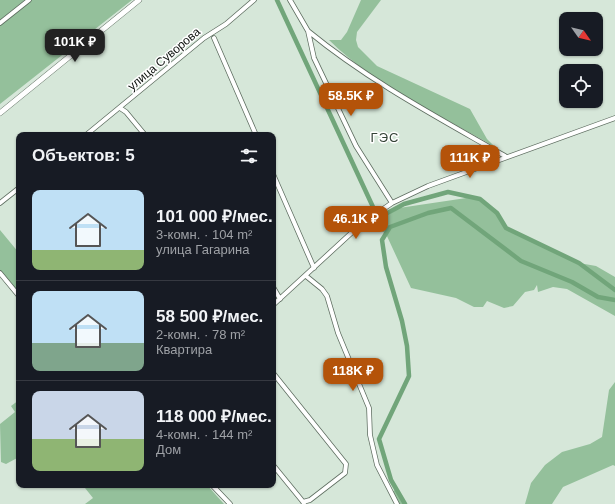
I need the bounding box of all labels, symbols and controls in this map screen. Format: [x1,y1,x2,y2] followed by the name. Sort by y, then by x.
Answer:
[559,12,603,56] north arrow
[559,12,603,108] map controls
[125,24,203,93] street label: улица Суворова
[42,29,108,63] pin: 101K ₽
[54,34,96,49] text: 101K ₽
[559,64,603,108] button: locate
[314,83,388,117] pin: 58.5K ₽
[328,88,374,103] text: 58.5K ₽
[371,130,399,145] district label: ГЭС
[238,145,260,167] icon: filters
[437,145,503,179] pin: 111K ₽
[32,146,135,165] text: Объектов: 5
[450,150,490,165] text: 111K ₽
[64,206,112,254] icon: home
[319,206,393,240] pin: 46.1K ₽
[156,207,273,226] text: 101 000 ₽/мес.
[333,211,379,226] text: 46.1K ₽
[156,227,252,242] text: 3-комн. · 104 m²
[156,242,249,257] text: улица Гагарина
[64,307,112,355] icon: home
[156,307,263,326] text: 58 500 ₽/мес.
[156,327,245,342] text: 2-комн. · 78 m²
[156,342,212,357] text: Квартира
[320,358,386,392] pin: 118K ₽
[332,363,374,378] text: 118K ₽
[64,407,112,455] icon: home
[156,407,272,426] text: 118 000 ₽/мес.
[156,427,252,442] text: 4-комн. · 144 m²
[156,442,181,457] text: Дом

